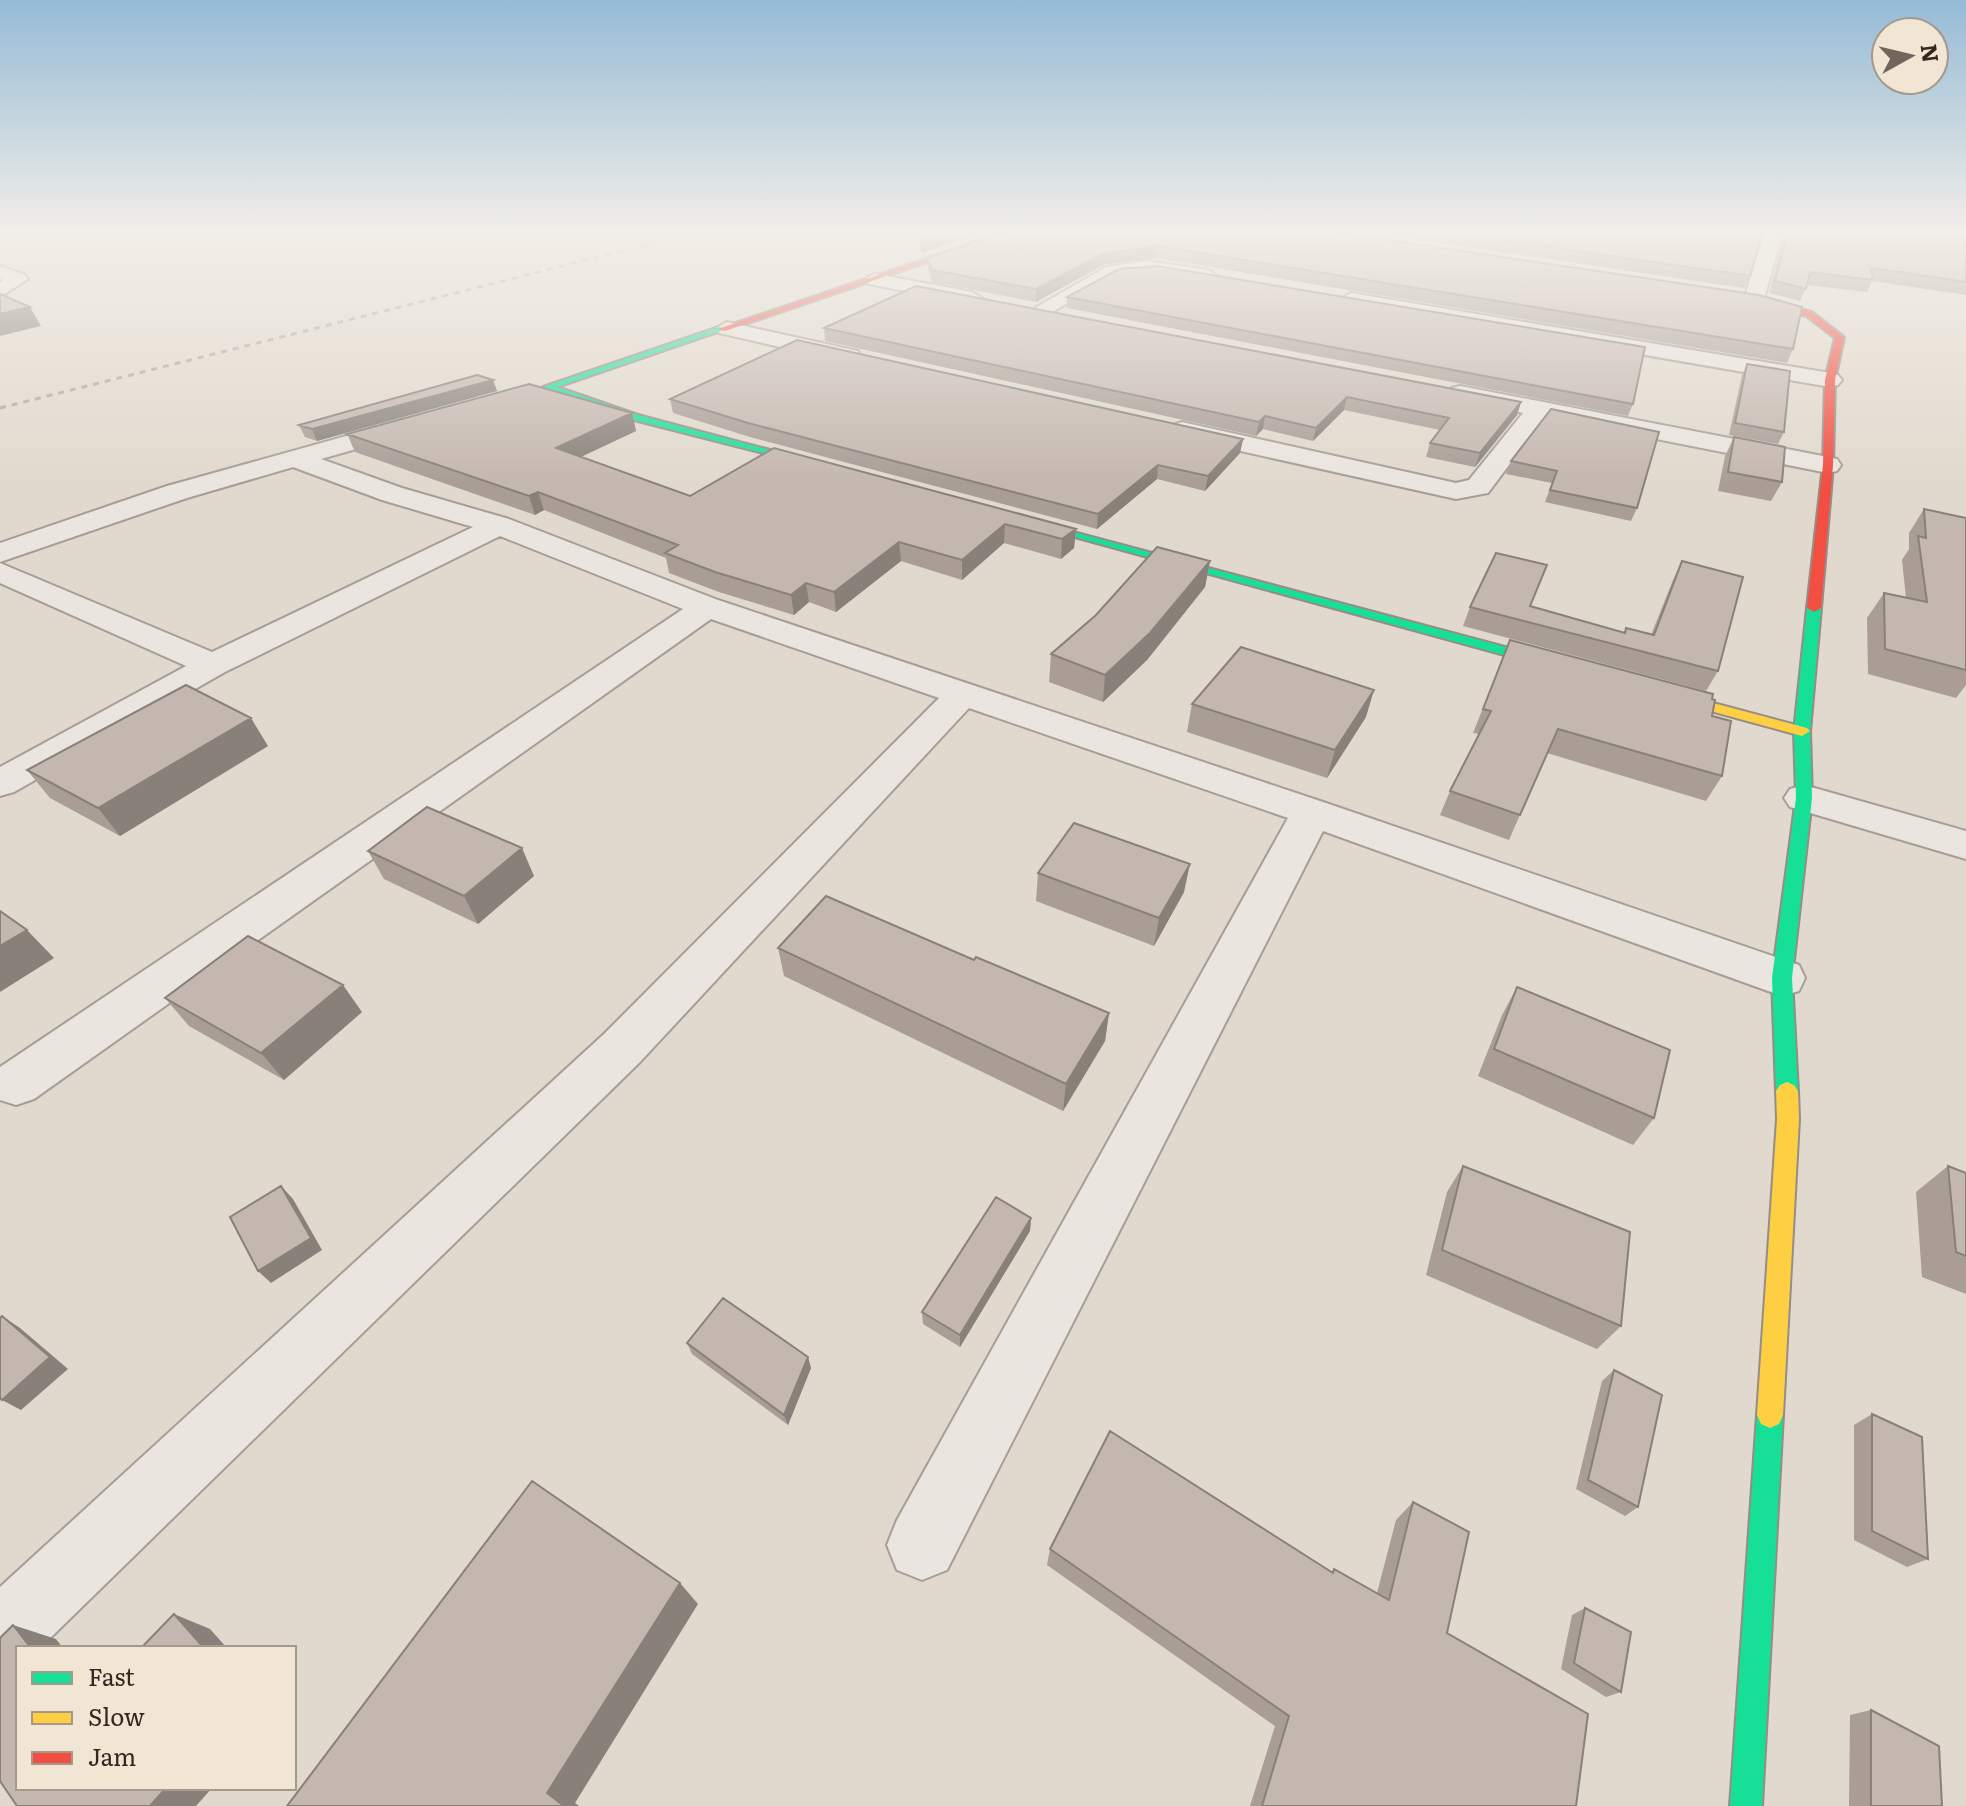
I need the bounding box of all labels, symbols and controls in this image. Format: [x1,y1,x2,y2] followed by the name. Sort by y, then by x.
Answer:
[1870,16,1950,96] north arrow
[1914,42,1949,64] text: N
[16,1646,296,1790] legend
[88,1658,135,1693] text: Fast
[88,1698,145,1733] text: Slow
[88,1738,136,1773] text: Jam

